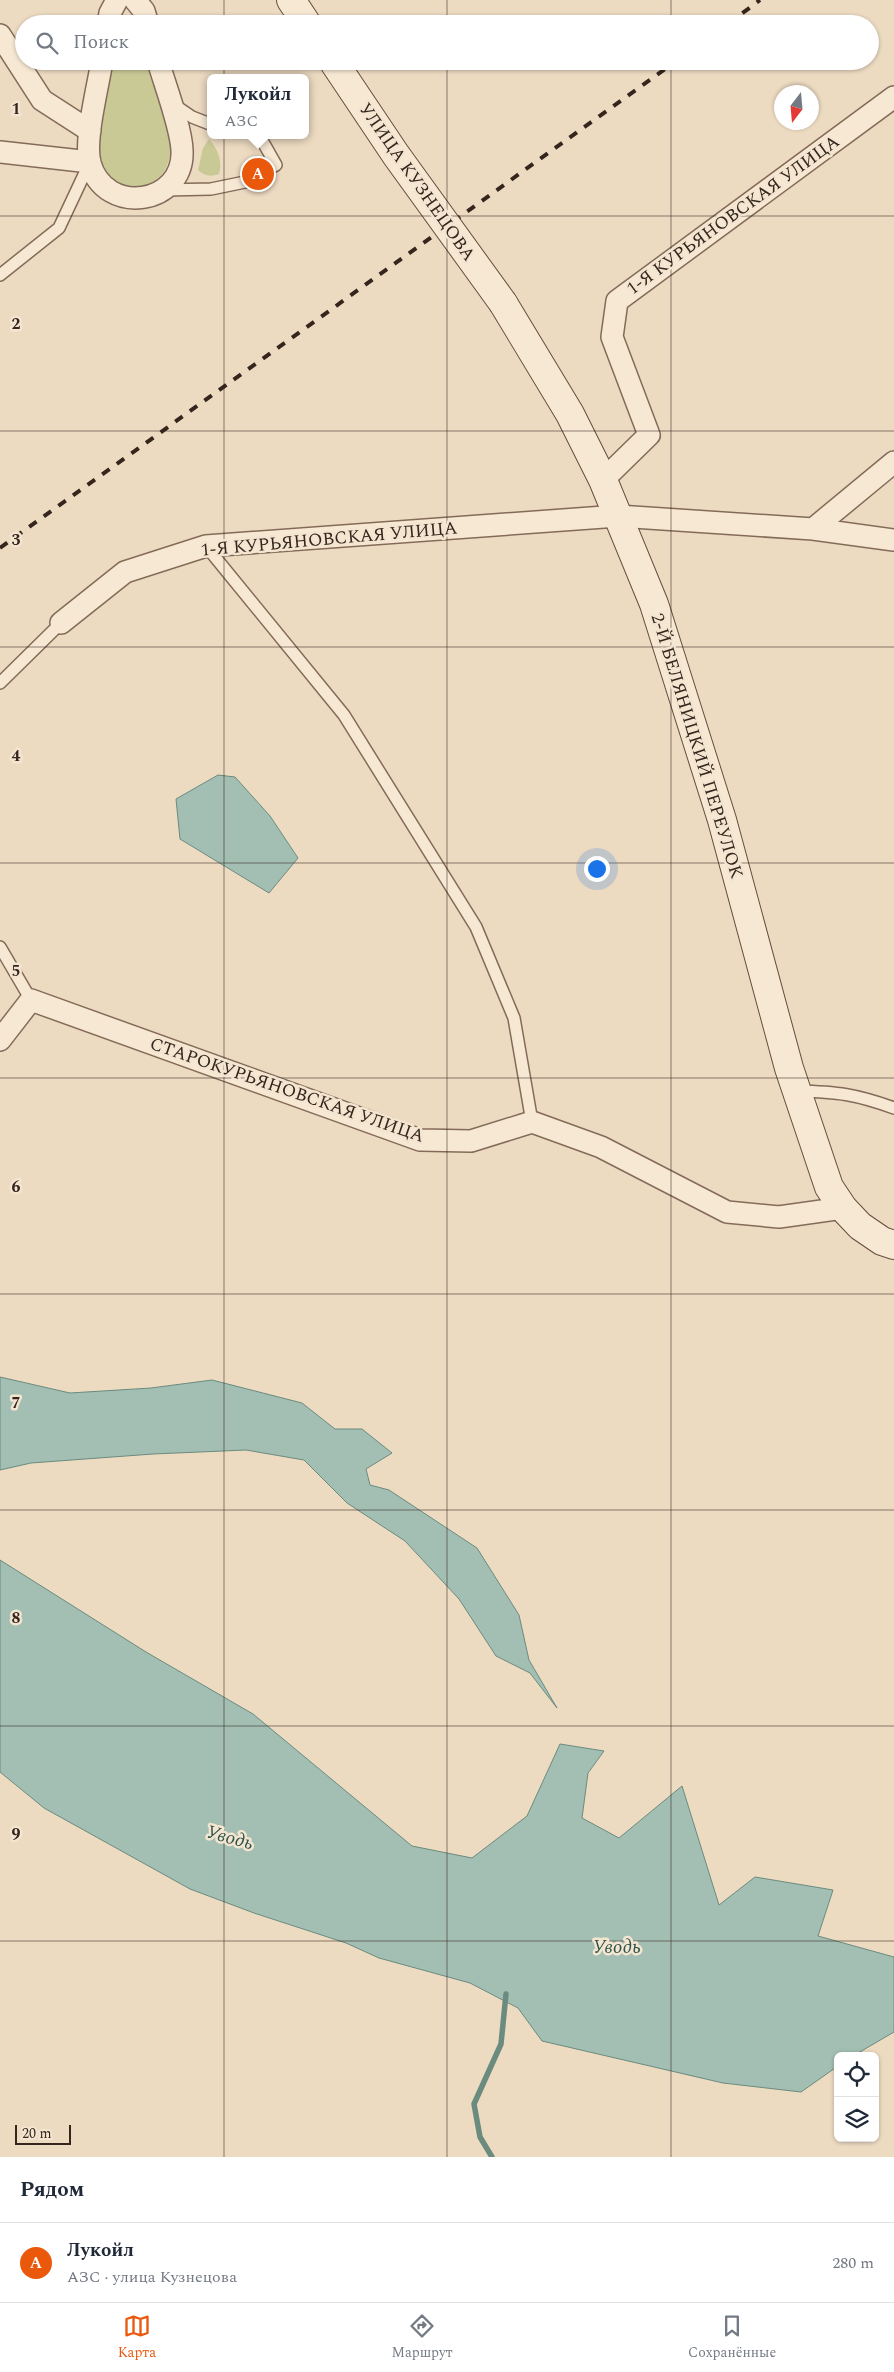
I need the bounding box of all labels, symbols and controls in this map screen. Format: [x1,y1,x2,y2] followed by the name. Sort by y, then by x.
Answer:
[15,15,879,70] search box
[73,28,129,57] text: Поиск
[33,29,61,57] icon: search
[207,74,309,139] popup
[225,80,291,109] text: Лукойл
[774,85,819,130] north arrow
[12,97,20,121] text: 1
[352,97,482,267] street label: УЛИЦА КУЗНЕЦОВА
[225,109,258,133] text: АЗС
[621,128,845,302] street label: 1-Я КУРЬЯНОВСКАЯ УЛИЦА
[242,155,274,193] pin: A
[12,312,21,336] text: 2
[200,514,458,564] street label: 1-Я КУРЬЯНОВСКАЯ УЛИЦА
[12,528,21,552] text: 3
[644,610,750,882] street label: 2-Й БЕЛЯНИЦКИЙ ПЕРЕУЛОК
[12,744,21,768] text: 4
[584,856,610,882] your location
[12,959,20,983] text: 5
[146,1030,428,1150] street label: СТАРОКУРЬЯНОВСКАЯ УЛИЦА
[12,1175,21,1199] text: 6
[12,1391,21,1415] text: 7
[12,1606,21,1630] text: 8
[203,1818,257,1858] water label: Уводь
[12,1822,21,1846] text: 9
[593,1933,641,1962] water label: Уводь
[834,2052,879,2142] map controls
[834,2052,879,2097] button: locate
[834,2097,879,2142] button: layers
[15,2122,71,2145] scale bar
[22,2123,52,2144] text: 20 m
[20,2174,84,2206] text: Рядом
[67,2236,134,2265] text: Лукойл
[30,2251,42,2275] text: A
[832,2251,874,2275] text: 280 m
[67,2265,237,2289] text: АЗС · улица Кузнецова
[118,2312,156,2363] tab: Карта
[392,2312,453,2363] tab: Маршрут
[688,2312,776,2363] tab: Сохранённые

